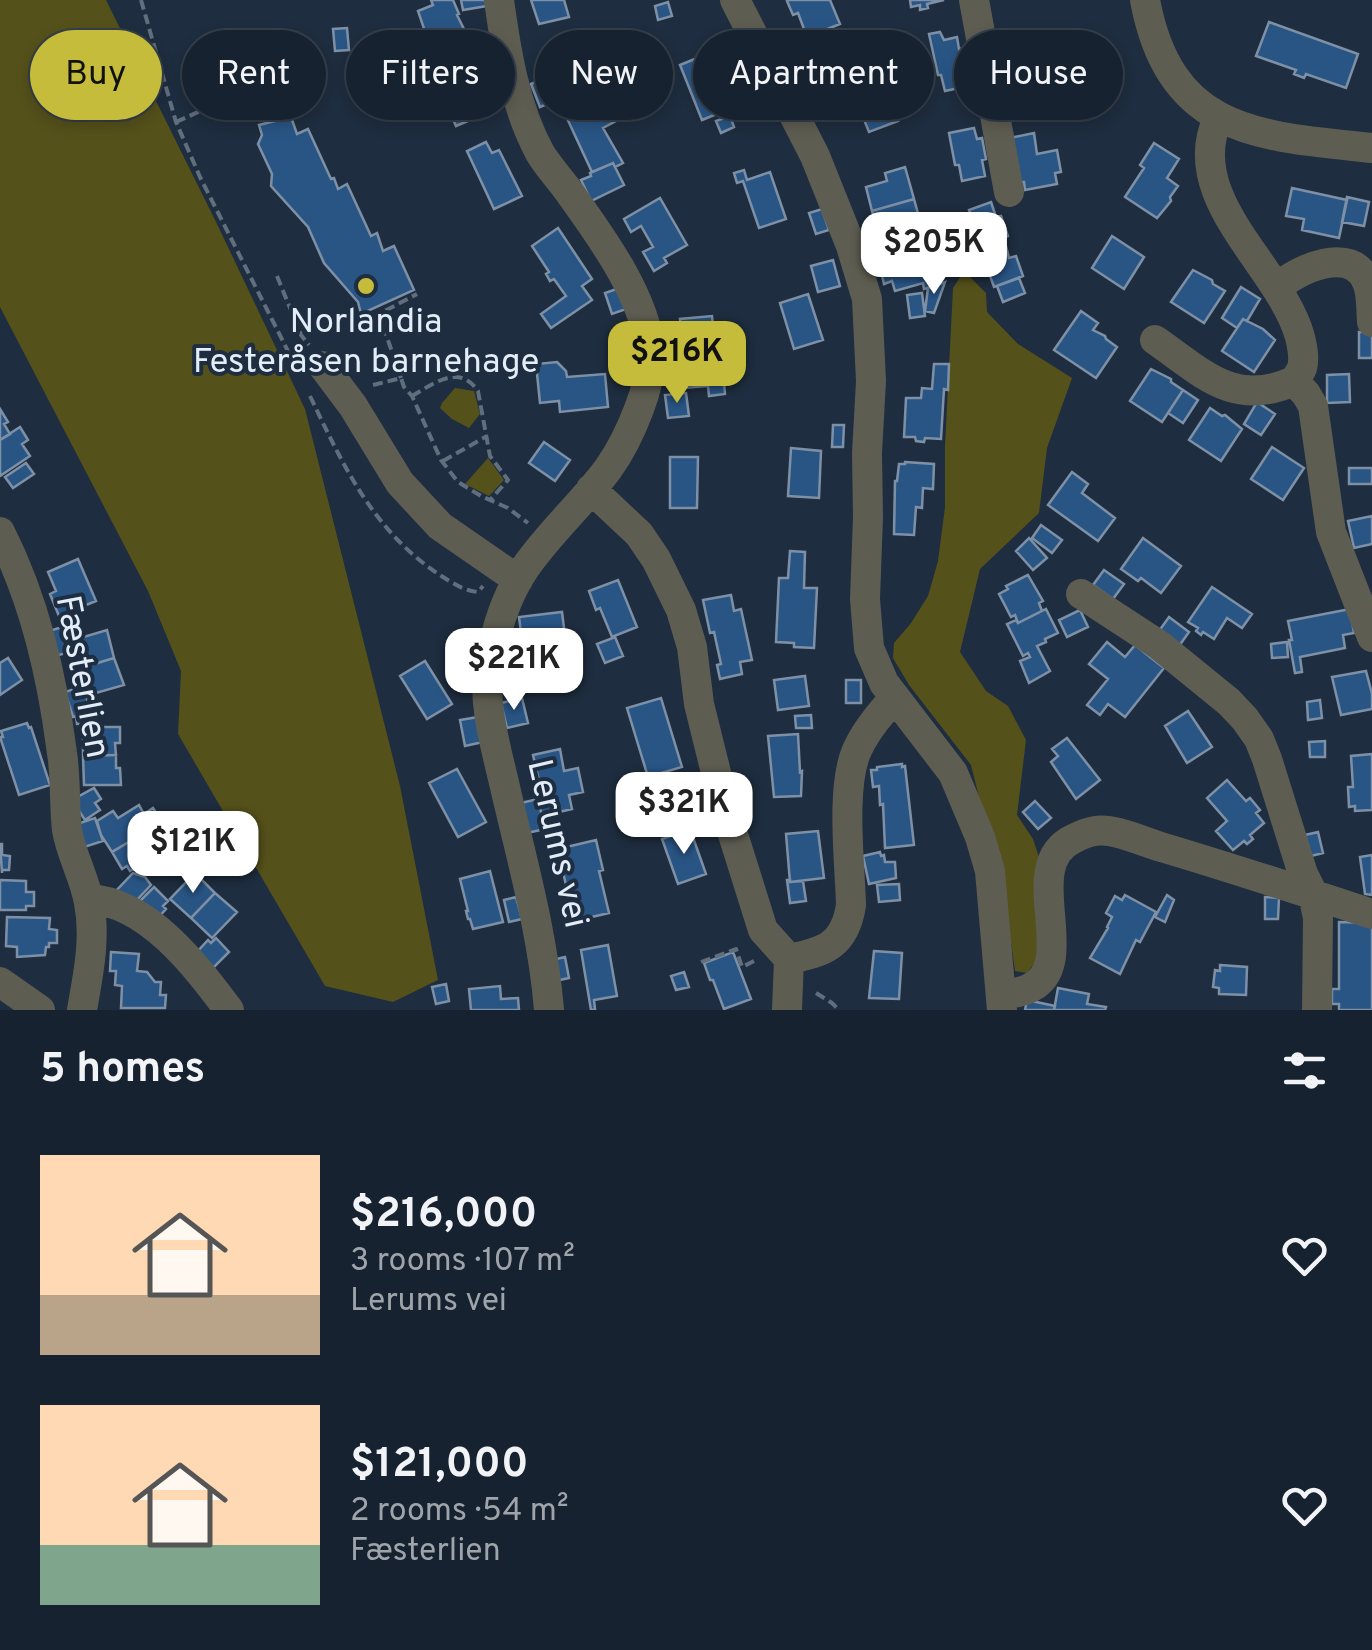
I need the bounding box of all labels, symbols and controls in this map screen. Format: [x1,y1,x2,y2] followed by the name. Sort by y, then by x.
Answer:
[30,30,162,120] chip: Buy
[182,30,326,120] chip: Rent
[346,30,515,120] chip: Filters
[535,30,673,120] chip: New
[693,30,934,120] chip: Apartment
[954,30,1123,120] chip: House
[864,212,1004,297] pin: $205K
[883,224,985,264] text: $205K
[355,275,377,297] marker: Norlandia Festeråsen barnehage
[193,301,539,385] place label: Norlandia Festeråsen barnehage
[607,321,747,406] pin: $216K
[630,333,724,373] text: $216K
[44,592,118,762] street label: Fæsterlien
[444,628,584,713] pin: $221K
[467,640,561,680] text: $221K
[515,755,597,933] street label: Lerums vei
[614,772,754,857] pin: $321K
[638,784,730,824] text: $321K
[123,811,263,896] pin: $121K
[149,823,237,863] text: $121K
[1277,1043,1332,1098] icon: filters
[40,1044,205,1097] text: 5 homes
[350,1189,537,1242] text: $216,000
[120,1195,240,1315] icon: home
[1277,1228,1332,1283] icon: heart
[350,1242,575,1282] text: 3 rooms · 107 m²
[350,1282,507,1322] text: Lerums vei
[350,1439,529,1492] text: $121,000
[120,1445,240,1565] icon: home
[1277,1478,1332,1533] icon: heart
[350,1492,569,1532] text: 2 rooms · 54 m²
[350,1532,501,1572] text: Fæsterlien

